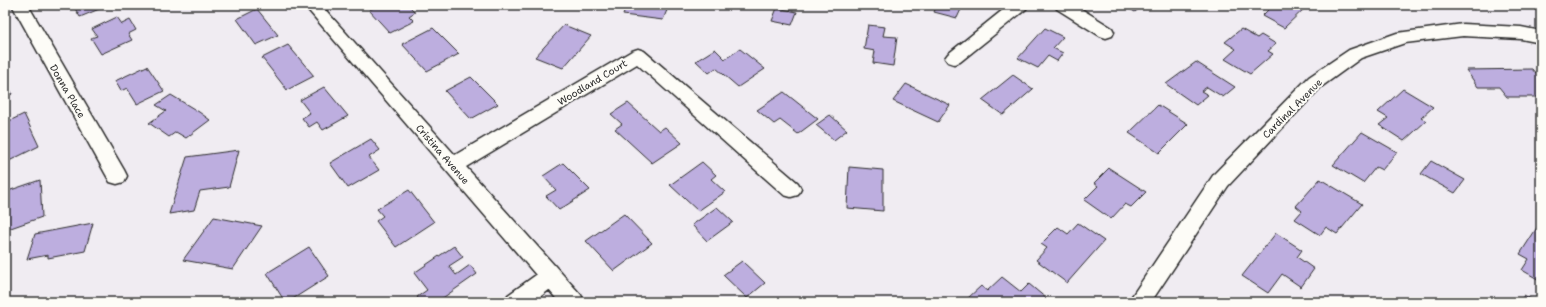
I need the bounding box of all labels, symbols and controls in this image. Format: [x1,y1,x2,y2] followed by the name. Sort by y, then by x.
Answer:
[555,56,630,108] street label: Woodland Court
[47,62,88,121] street label: Donna Place
[1260,75,1325,141] street label: Cardinal Avenue
[413,122,472,187] street label: Cristina Avenue

